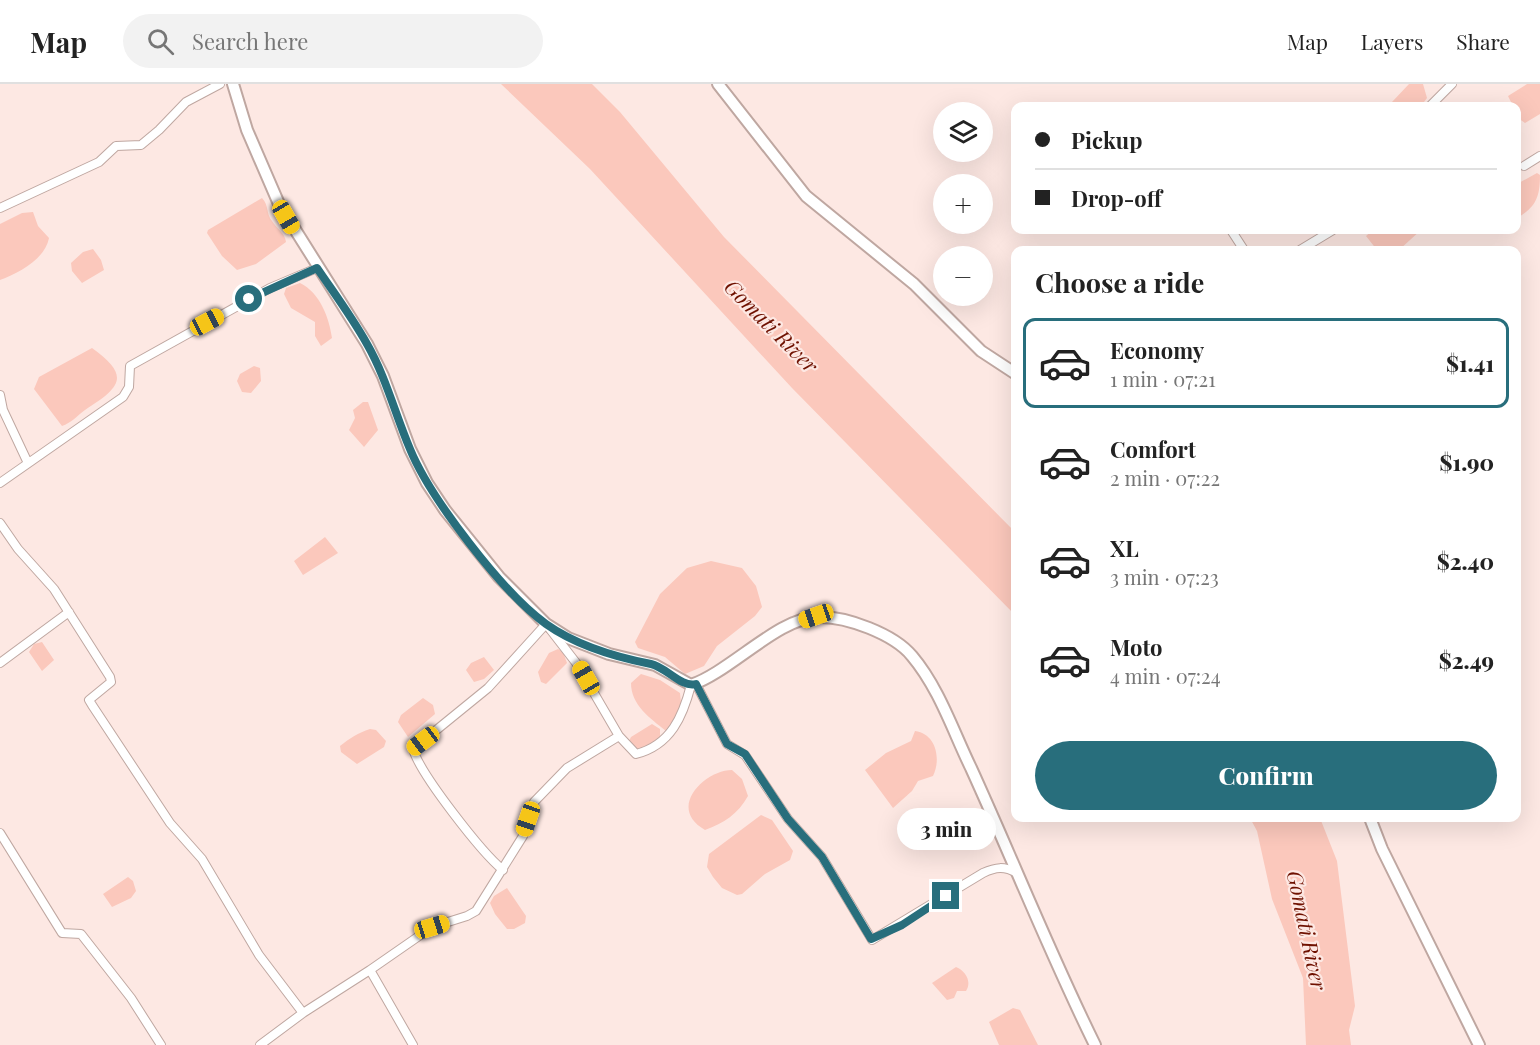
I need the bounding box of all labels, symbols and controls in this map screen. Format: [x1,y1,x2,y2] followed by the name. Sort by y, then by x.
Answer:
[123,14,543,68] search box
[30,23,87,60] text: Map
[144,25,177,58] icon: search
[192,26,308,56] text: Search here
[1287,27,1328,55] text: Map
[1361,27,1423,55] text: Layers
[1456,27,1510,55] text: Share
[933,102,993,306] map controls
[933,102,993,162] button: layers
[1071,125,1142,155] text: Pickup
[933,174,993,234] button: +
[1071,183,1162,213] text: Drop-off
[269,197,303,237] car
[933,246,993,306] button: −
[1035,264,1204,300] text: Choose a ride
[719,272,825,378] water label: Gomati River
[235,285,262,312] route start
[187,306,227,338] car
[1110,335,1204,365] text: Economy
[1038,336,1092,390] icon: car
[1446,348,1494,378] text: $1.41
[1110,365,1216,392] text: 1 min · 07:21
[1110,434,1196,464] text: Comfort
[1038,435,1092,489] icon: car
[1440,447,1494,477] text: $1.90
[1110,464,1220,491] text: 2 min · 07:22
[1110,533,1139,563] text: XL
[1038,534,1092,588] icon: car
[1437,546,1494,576] text: $2.40
[1110,563,1219,590] text: 3 min · 07:23
[796,602,836,630] car
[1110,632,1163,662] text: Moto
[1038,633,1092,687] icon: car
[1439,645,1494,675] text: $2.49
[569,658,603,698] car
[1110,662,1221,689] text: 4 min · 07:24
[403,723,443,759] car
[1035,741,1497,810] button: Confirm
[514,799,542,839] car
[896,809,996,851] callout: 3 min
[921,815,972,842] text: 3 min
[1282,868,1335,993] water label: Gomati River
[932,882,959,909] route end
[412,913,452,941] car

